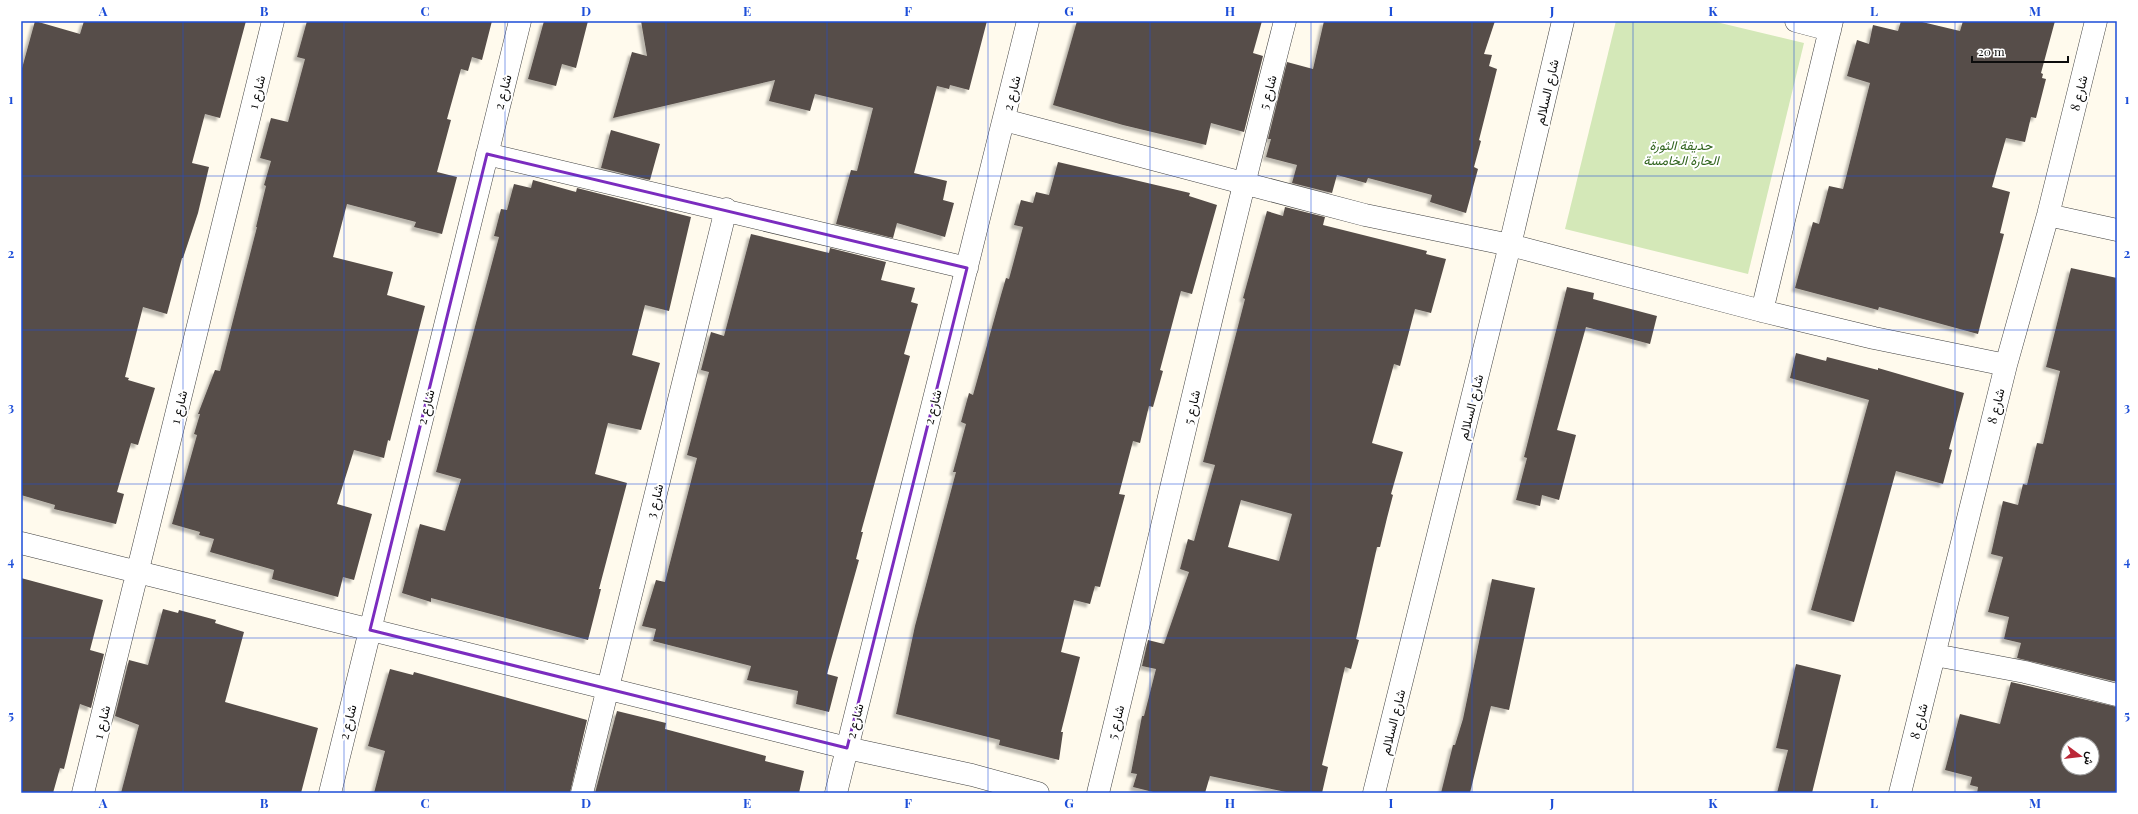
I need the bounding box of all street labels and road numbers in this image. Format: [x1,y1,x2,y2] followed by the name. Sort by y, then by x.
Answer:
[1530,57,1564,127] street label: شارع السلالم
[244,73,270,111] street label: شارع 1
[489,73,516,112] street label: شارع 2
[1254,73,1282,112] street label: شارع 5
[2065,73,2093,113] street label: شارع 8
[998,74,1025,113] street label: شارع 2
[1454,372,1488,442] street label: شارع السلالم
[1982,386,2010,426] street label: شارع 8
[166,388,192,426] street label: شارع 1
[412,388,439,427] street label: شارع 2
[919,388,946,427] street label: شارع 2
[1179,388,1205,426] street label: شارع 5
[641,482,668,521] street label: شارع 3
[1376,687,1410,757] street label: شارع السلالم
[1905,701,1933,741] street label: شارع 8
[841,702,868,741] street label: شارع 2
[89,703,115,741] street label: شارع 1
[334,703,361,742] street label: شارع 2
[1103,703,1129,741] street label: شارع 5

